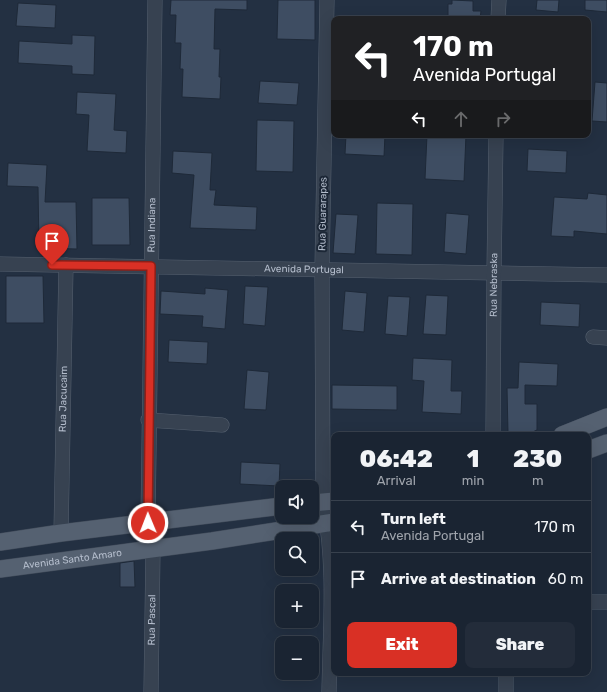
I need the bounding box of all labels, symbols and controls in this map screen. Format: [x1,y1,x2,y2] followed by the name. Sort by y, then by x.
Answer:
[413,30,494,63] text: 170 m
[347,32,399,84] icon: left
[413,64,556,86] text: Avenida Portugal
[408,108,430,130] icon: left
[450,108,472,130] icon: ahead
[492,108,514,130] icon: right
[316,177,330,251] street label: Rua Guararapes
[146,198,158,253] street label: Rua Indiana
[35,224,69,265] pin
[41,230,63,252] icon: arrive
[488,253,500,317] street label: Rua Nebraska
[264,263,344,276] street label: Avenida Portugal
[57,366,70,432] street label: Rua Jacucaim
[360,445,433,473] text: 06:42
[467,445,479,473] text: 1
[513,445,562,473] text: 230
[377,473,416,488] text: Arrival
[462,473,484,488] text: min
[532,473,543,488] text: m
[275,480,319,680] map controls
[275,480,319,524] button: sound
[127,502,169,544] position arrow
[381,510,446,528] text: Turn left
[347,516,369,538] icon: left
[534,518,575,536] text: 170 m
[381,528,484,543] text: Avenida Portugal
[275,532,319,576] button: search
[22,547,123,572] street label: Avenida Santo Amaro
[347,568,369,590] icon: arrive
[381,570,536,588] text: Arrive at destination
[548,570,583,588] text: 60 m
[275,584,319,628] button: +
[146,594,158,646] street label: Rua Pascal
[347,622,457,668] button: Exit
[465,622,575,668] button: Share
[275,636,319,680] button: −

